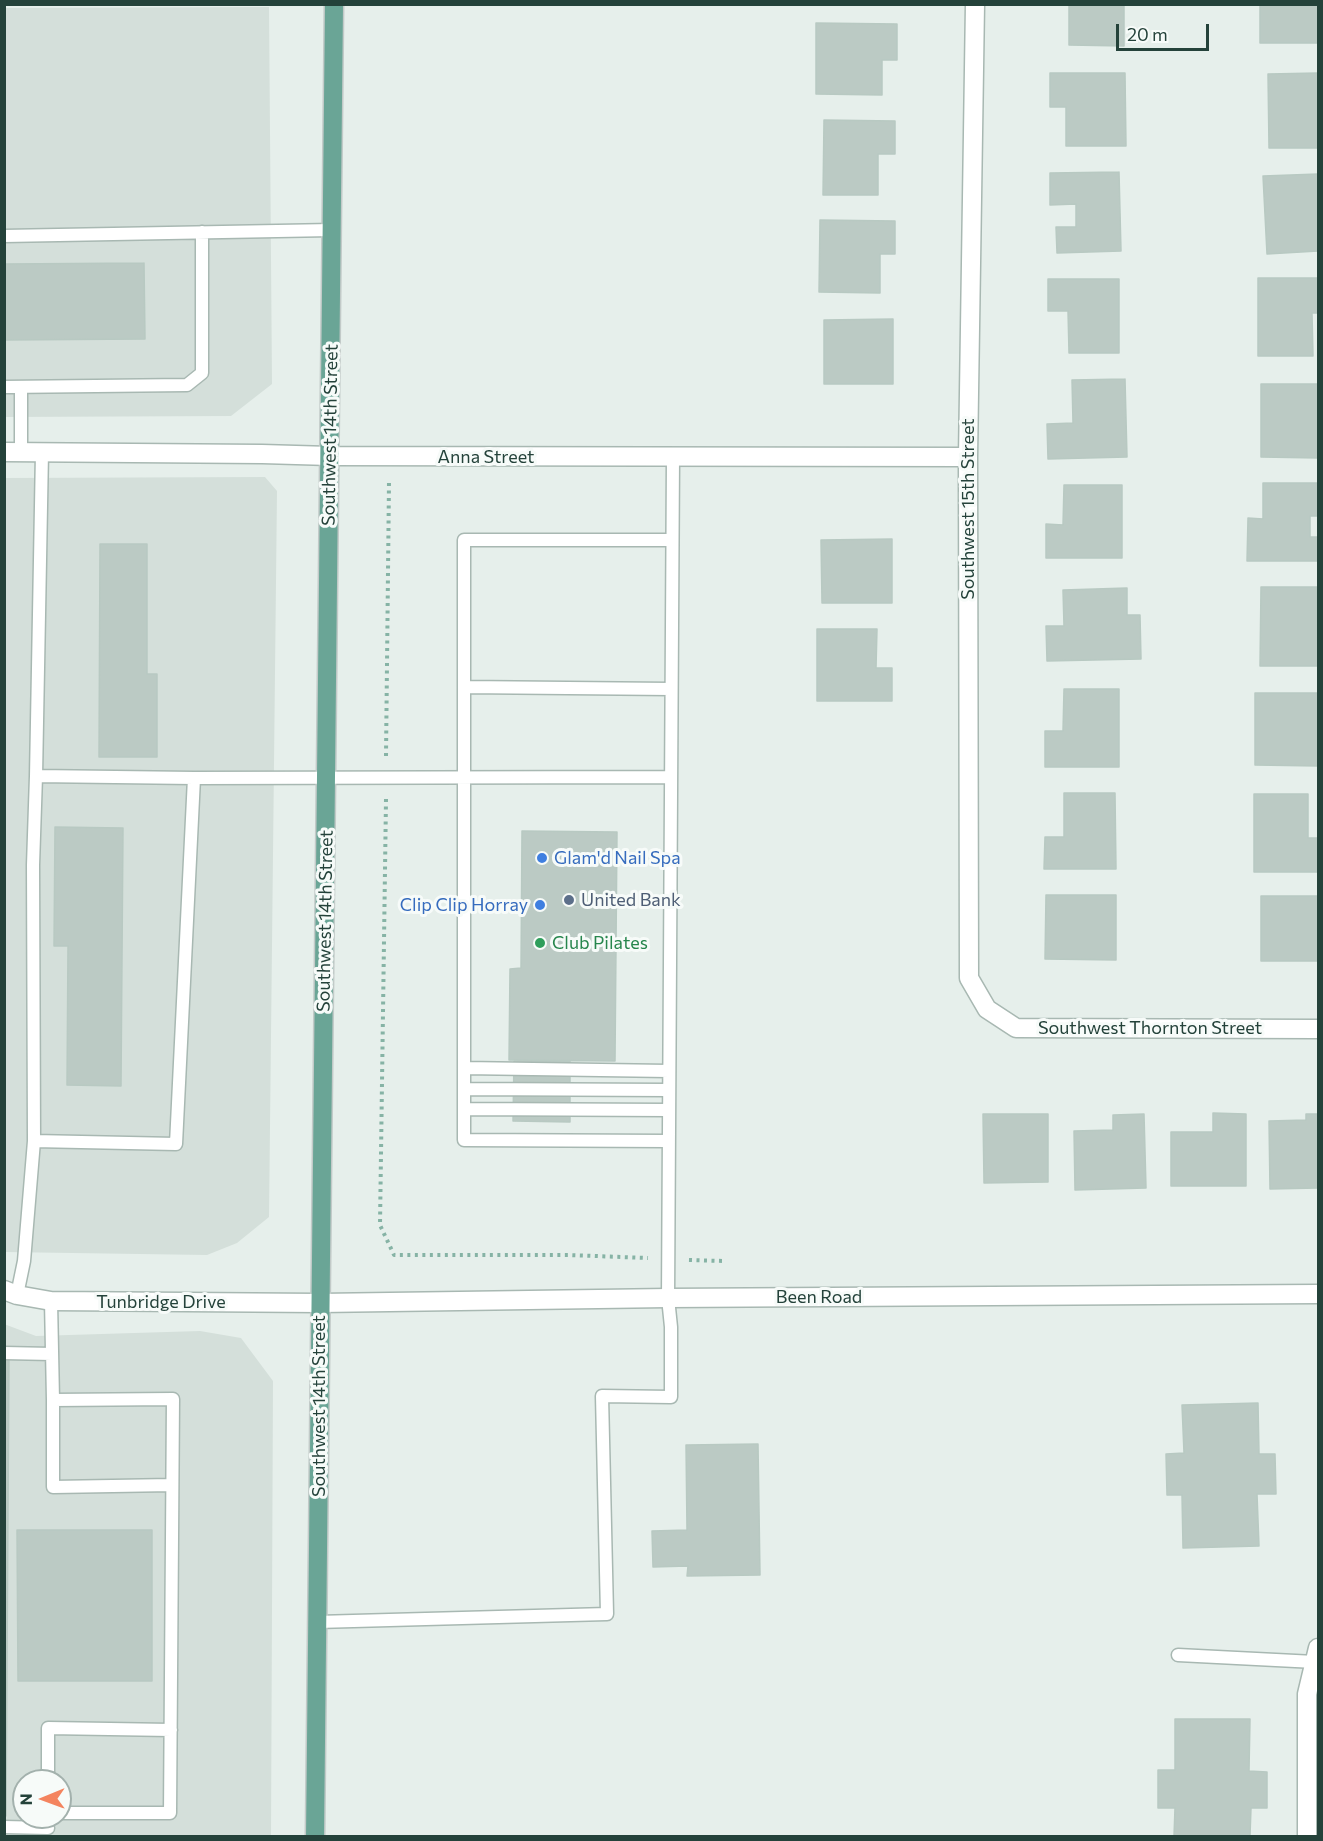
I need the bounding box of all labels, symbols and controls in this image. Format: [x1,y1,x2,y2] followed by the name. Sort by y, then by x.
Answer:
[1119,12,1212,50] scale bar
[1127,23,1168,45] text: 20 m
[318,344,342,526] street label: Southwest 14th Street
[957,418,979,600] street label: Southwest 15th Street
[438,446,534,468] street label: Anna Street
[313,830,337,1012] street label: Southwest 14th Street
[554,847,681,869] place label: Glam'd Nail Spa
[535,851,549,865] marker: Glam'd Nail Spa
[581,889,681,911] place label: United Bank
[562,893,576,907] marker: United Bank
[400,894,528,916] place label: Clip Clip Horray
[533,898,547,912] marker: Clip Clip Horray
[552,932,648,954] place label: Club Pilates
[533,936,547,950] marker: Club Pilates
[1038,1017,1262,1039] street label: Southwest Thornton Street
[776,1286,862,1308] street label: Been Road
[96,1291,226,1313] street label: Tunbridge Drive
[308,1315,330,1497] street label: Southwest 14th Street
[12,1769,72,1829] north arrow
[16,1793,35,1805] text: N

